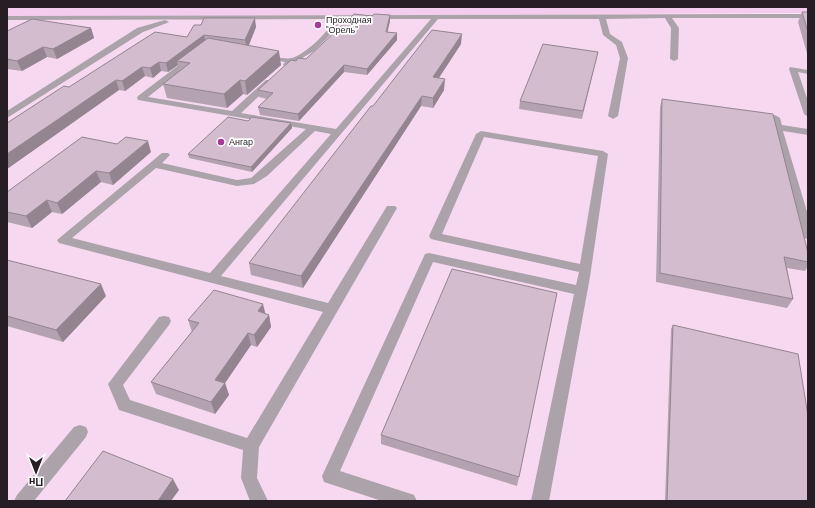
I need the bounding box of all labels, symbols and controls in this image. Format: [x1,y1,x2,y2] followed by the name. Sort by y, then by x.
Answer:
[326,14,372,36] place label: Проходная "Орель"
[313,20,323,30] marker: Проходная "Орель"
[229,136,253,148] place label: Ангар
[216,137,226,147] marker: Ангар
[16,452,56,492] north arrow
[29,475,43,489] text: Пн

